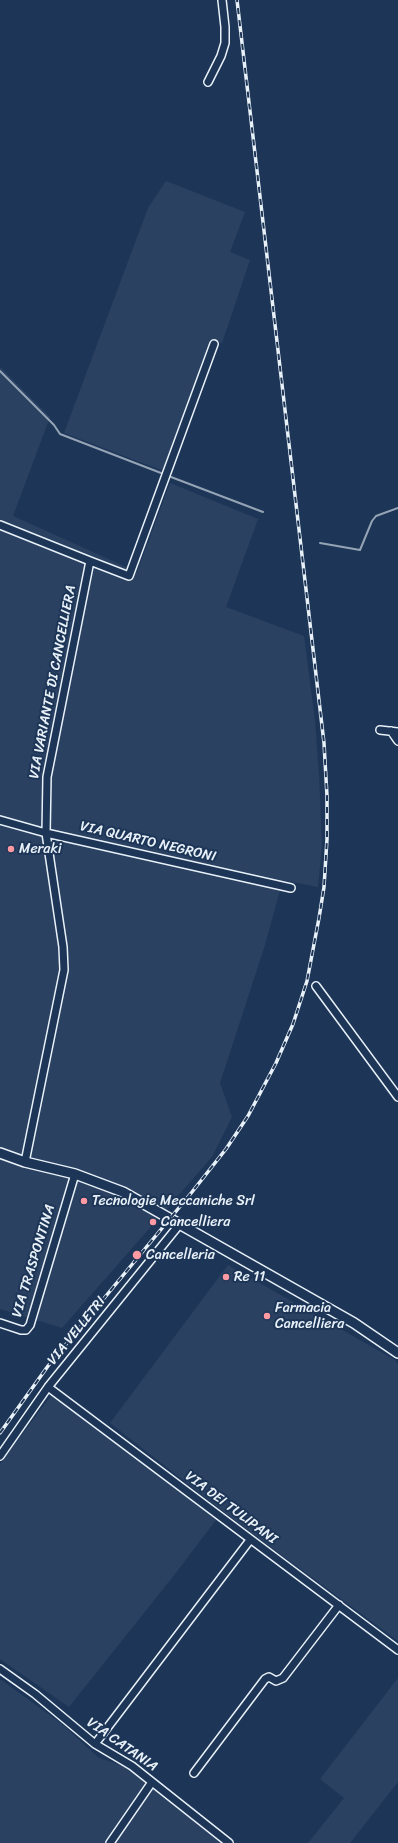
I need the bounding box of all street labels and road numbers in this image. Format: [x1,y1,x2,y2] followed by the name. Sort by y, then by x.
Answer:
[26,584,80,780] street label: VIA VARIANTE DI CANCELLIERA
[78,818,218,866] street label: VIA QUARTO NEGRONI
[9,1203,59,1319] street label: VIA TRASPONTINA
[44,1293,110,1369] street label: VIA VELLETRI
[182,1468,280,1548] street label: VIA DEI TULIPANI
[83,1714,161,1776] street label: VIA CATANIA

